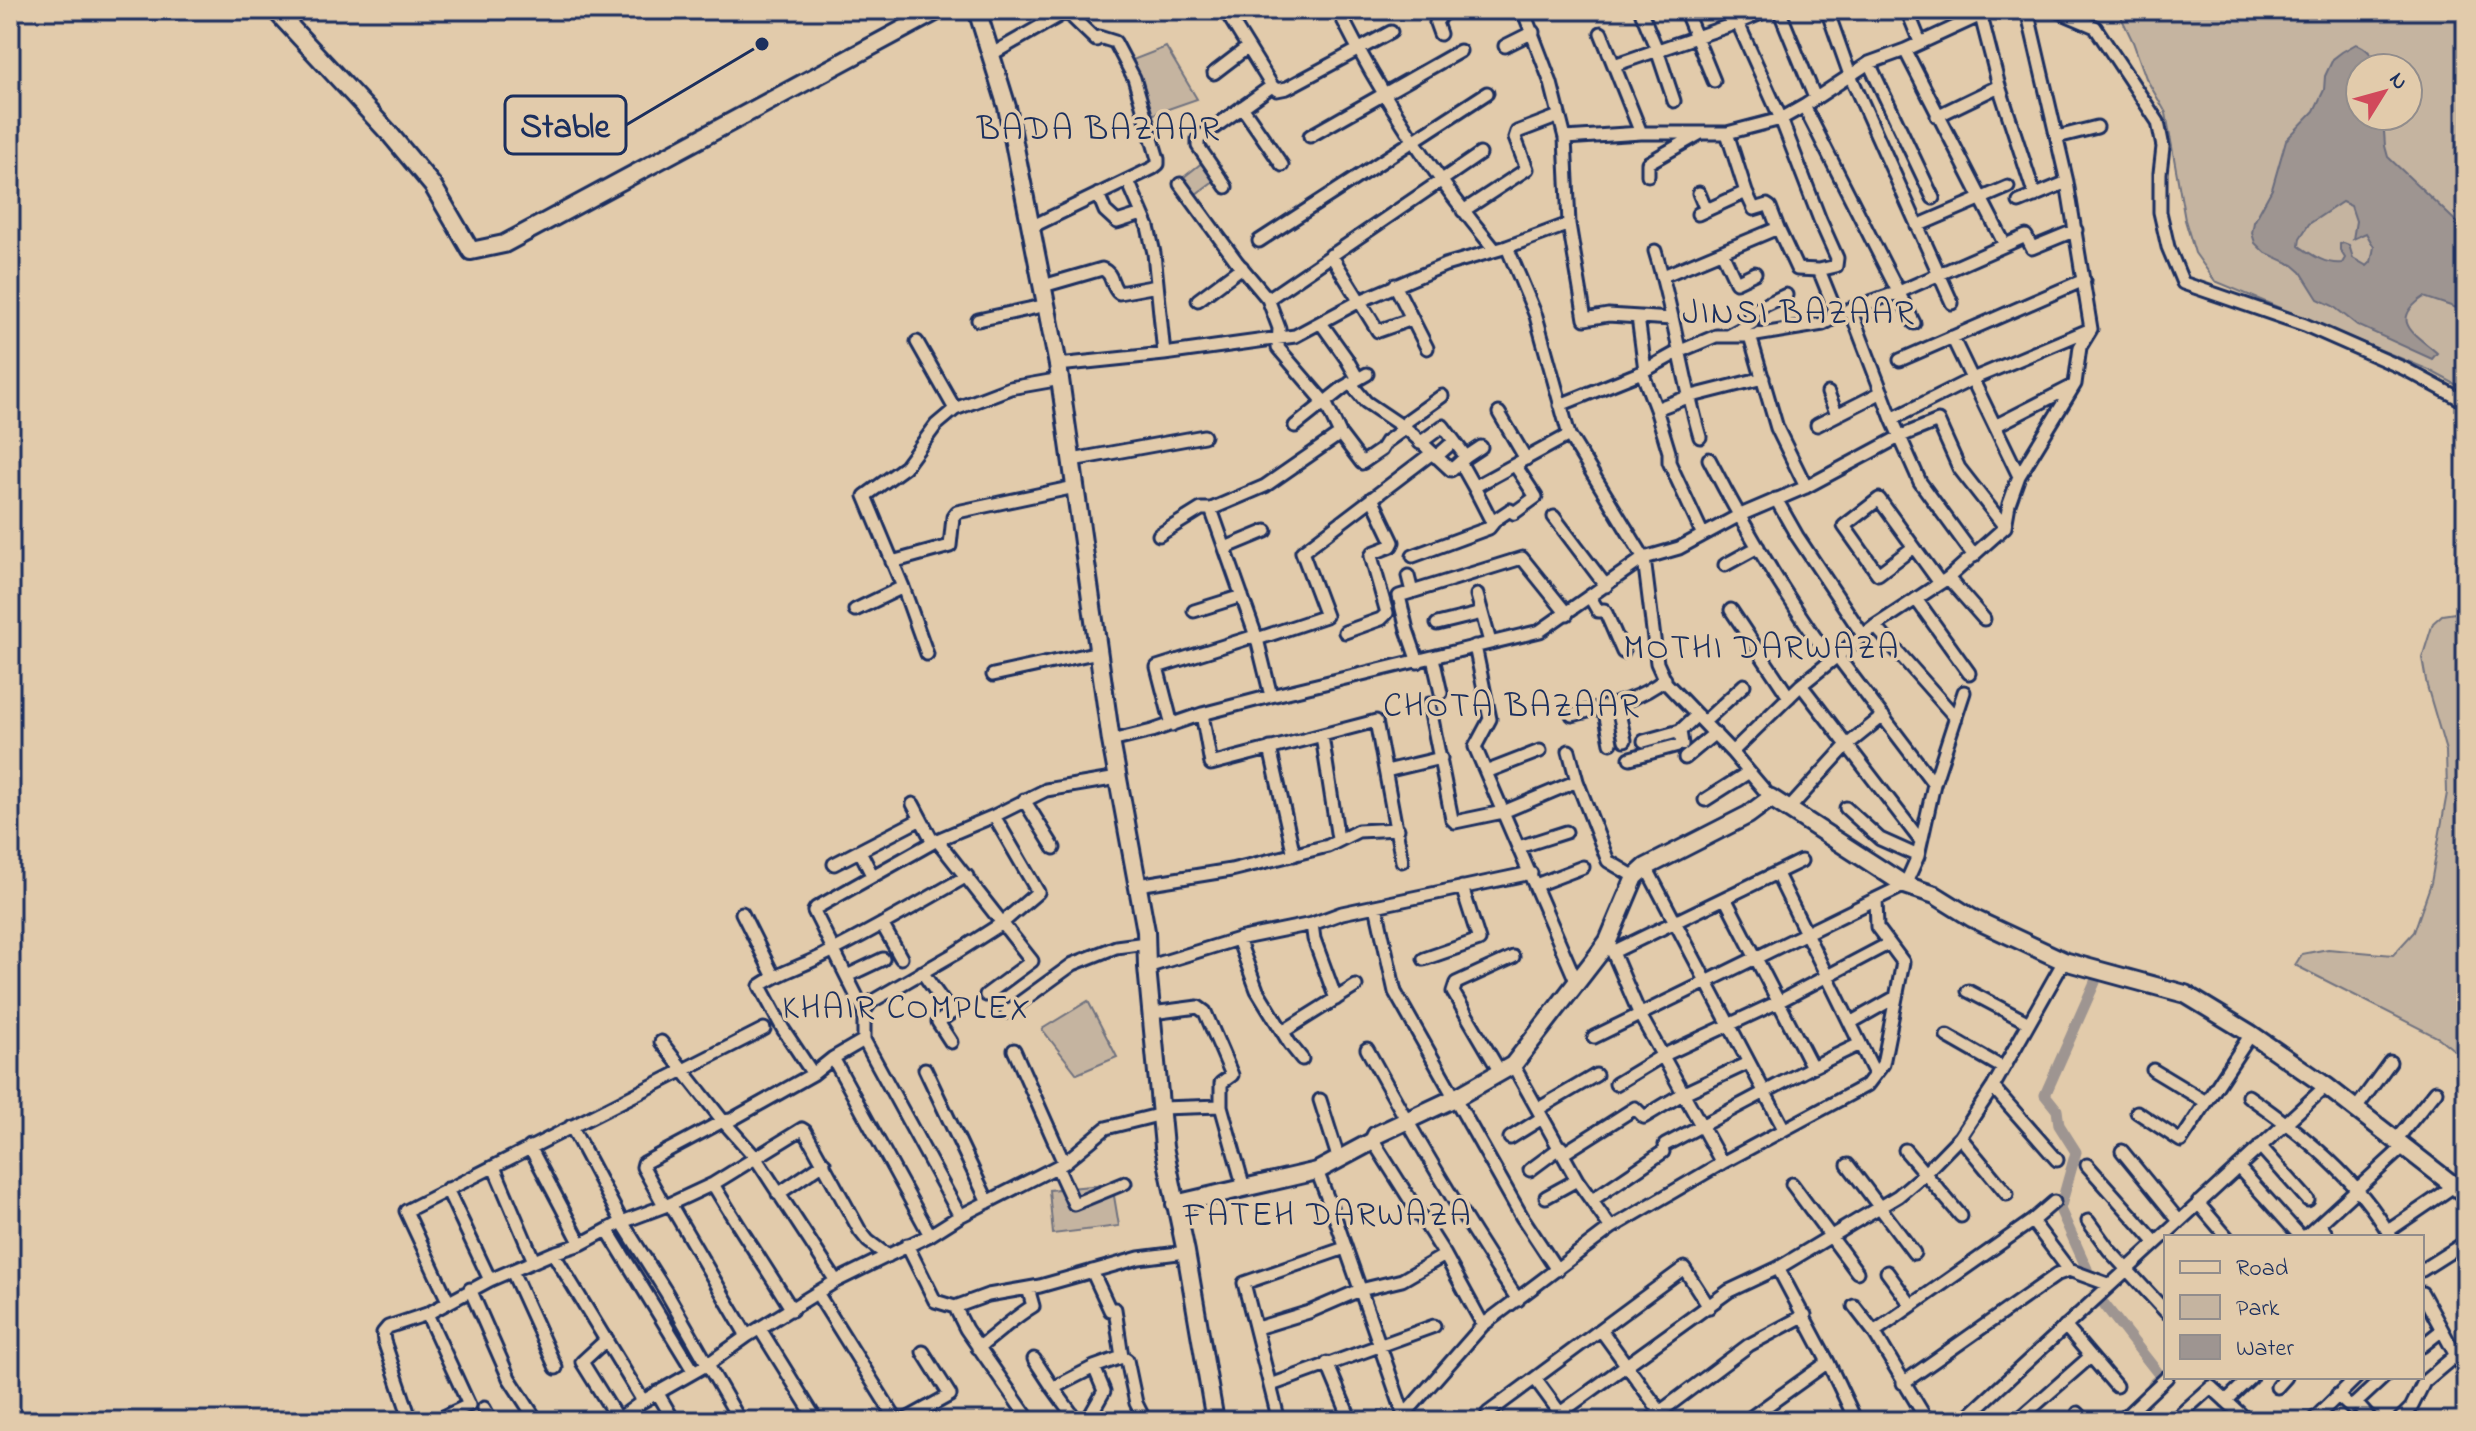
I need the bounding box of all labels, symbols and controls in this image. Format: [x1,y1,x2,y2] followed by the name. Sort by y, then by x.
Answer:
[2344,52,2424,132] north arrow
[2380,66,2415,97] text: N
[505,96,626,154] callout: Stable
[520,104,611,154] text: Stable
[976,106,1221,156] district label: BADA BAZAAR
[1682,290,1916,340] district label: JINSI BAZAAR
[1624,625,1900,675] district label: MOTHI DARWAZA
[1383,683,1641,733] district label: CHOTA BAZAAR
[782,985,1032,1035] district label: KHAIR COMPLEX
[1182,1192,1473,1242] district label: FATEH DARWAZA
[2164,1235,2424,1379] legend
[2236,1252,2289,1287] text: Road
[2236,1292,2280,1327] text: Park
[2236,1332,2294,1367] text: Water

